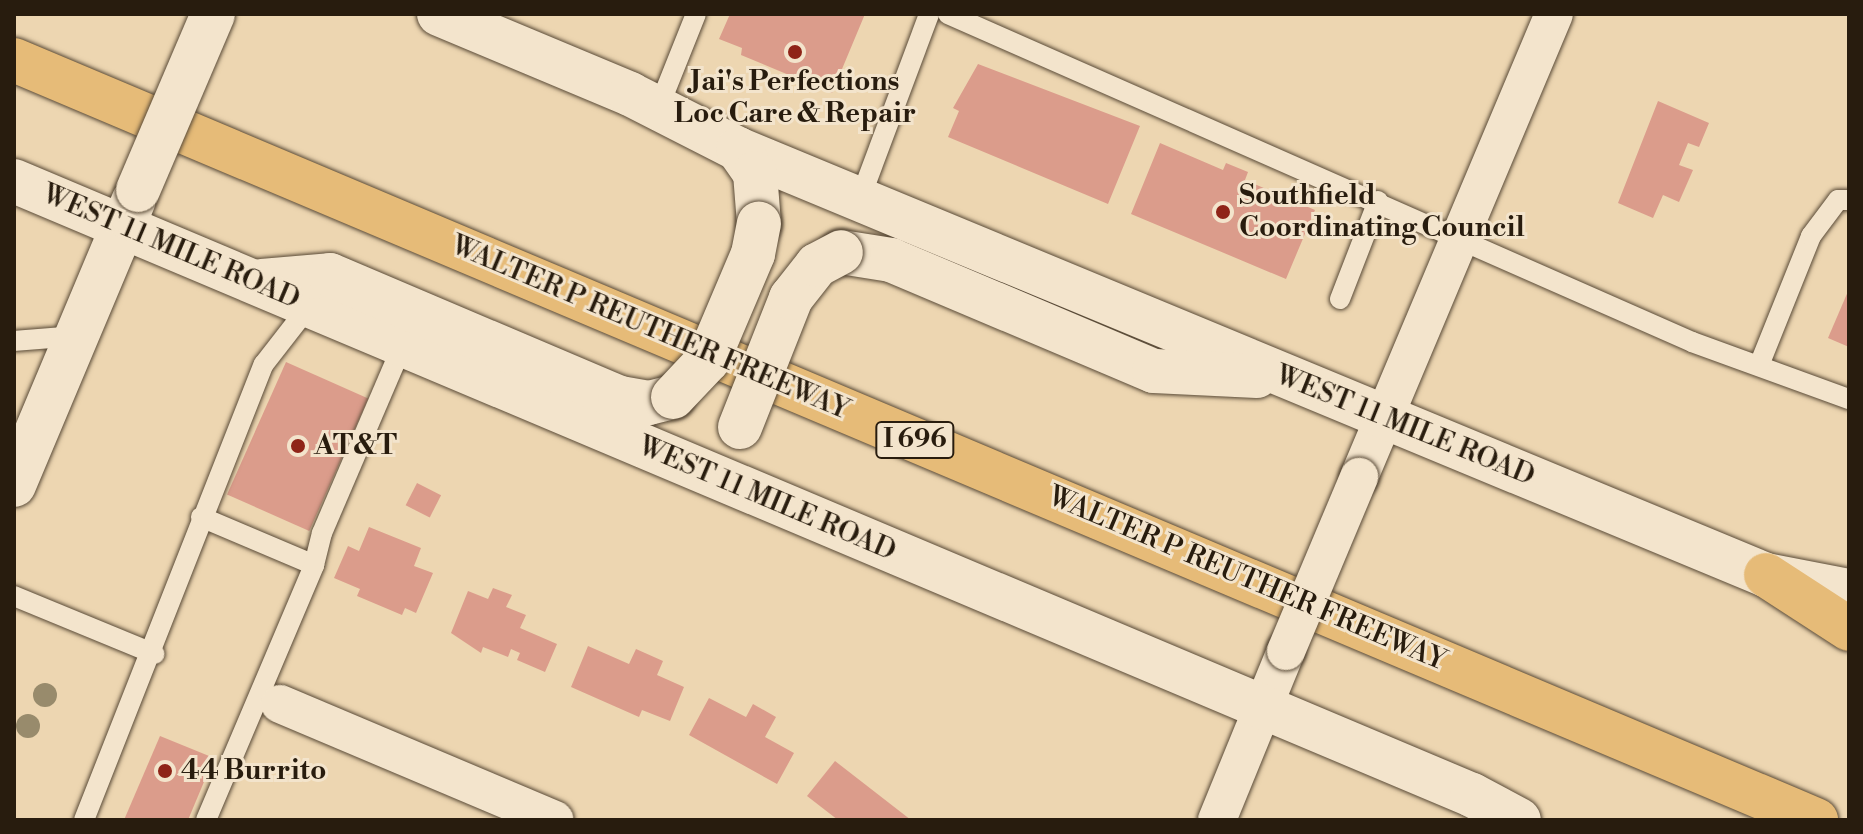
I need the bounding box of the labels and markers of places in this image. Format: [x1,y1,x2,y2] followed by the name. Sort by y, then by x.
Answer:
[786,43,804,61] marker: Jai's Perfections Loc Care & Repair
[674,65,916,131] place label: Jai's Perfections Loc Care & Repair
[1239,179,1525,245] place label: Southfield Coordinating Council
[1214,203,1232,221] marker: Southfield Coordinating Council
[314,429,397,463] place label: AT&T
[289,437,307,455] marker: AT&T
[181,754,326,788] place label: 44 Burrito
[156,762,174,780] marker: 44 Burrito

